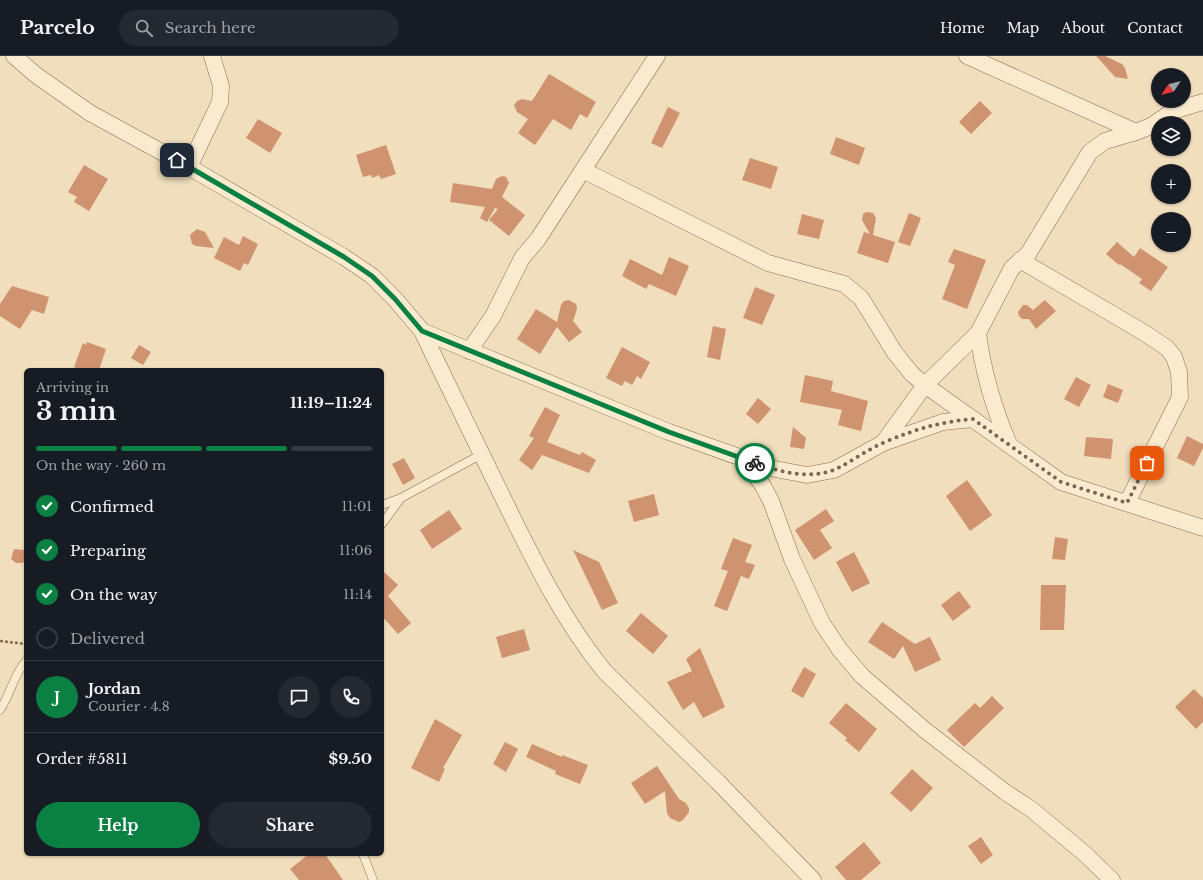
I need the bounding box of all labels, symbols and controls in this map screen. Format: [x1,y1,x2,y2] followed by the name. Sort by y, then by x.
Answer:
[119,10,399,46] search box
[20,16,95,39] text: Parcelo
[133,17,155,39] icon: search
[165,18,256,37] text: Search here
[940,19,985,37] text: Home
[1007,19,1039,37] text: Map
[1061,19,1105,37] text: About
[1127,19,1183,37] text: Contact
[1151,68,1191,108] north arrow
[1151,68,1191,252] map controls
[1151,116,1191,156] button: layers
[160,143,194,177] pin
[166,149,188,171] icon: home
[1151,164,1191,204] button: +
[1151,212,1191,252] button: −
[36,379,109,396] text: Arriving in
[290,393,372,412] text: 11:19–11:24
[36,395,117,427] text: 3 min
[735,443,775,483] courier
[1130,446,1164,480] pin
[744,452,766,474] icon: bike
[1136,452,1158,474] icon: bag
[36,457,166,474] text: On the way · 260 m
[36,495,58,517] icon: check
[70,497,154,516] text: Confirmed
[342,498,372,515] text: 11:01
[36,539,58,561] icon: check
[70,541,146,560] text: Preparing
[339,542,372,559] text: 11:06
[36,583,58,605] icon: check
[70,585,158,604] text: On the way
[343,586,372,603] text: 11:14
[70,629,145,648] text: Delivered
[278,676,320,718] button: chat
[330,676,372,718] button: phone
[88,679,141,698] text: Jordan
[54,687,60,706] text: J
[88,698,170,715] text: Courier · 4.8
[36,749,128,768] text: Order #5811
[328,749,372,768] text: $9.50
[36,802,200,848] button: Help
[208,802,372,848] button: Share

